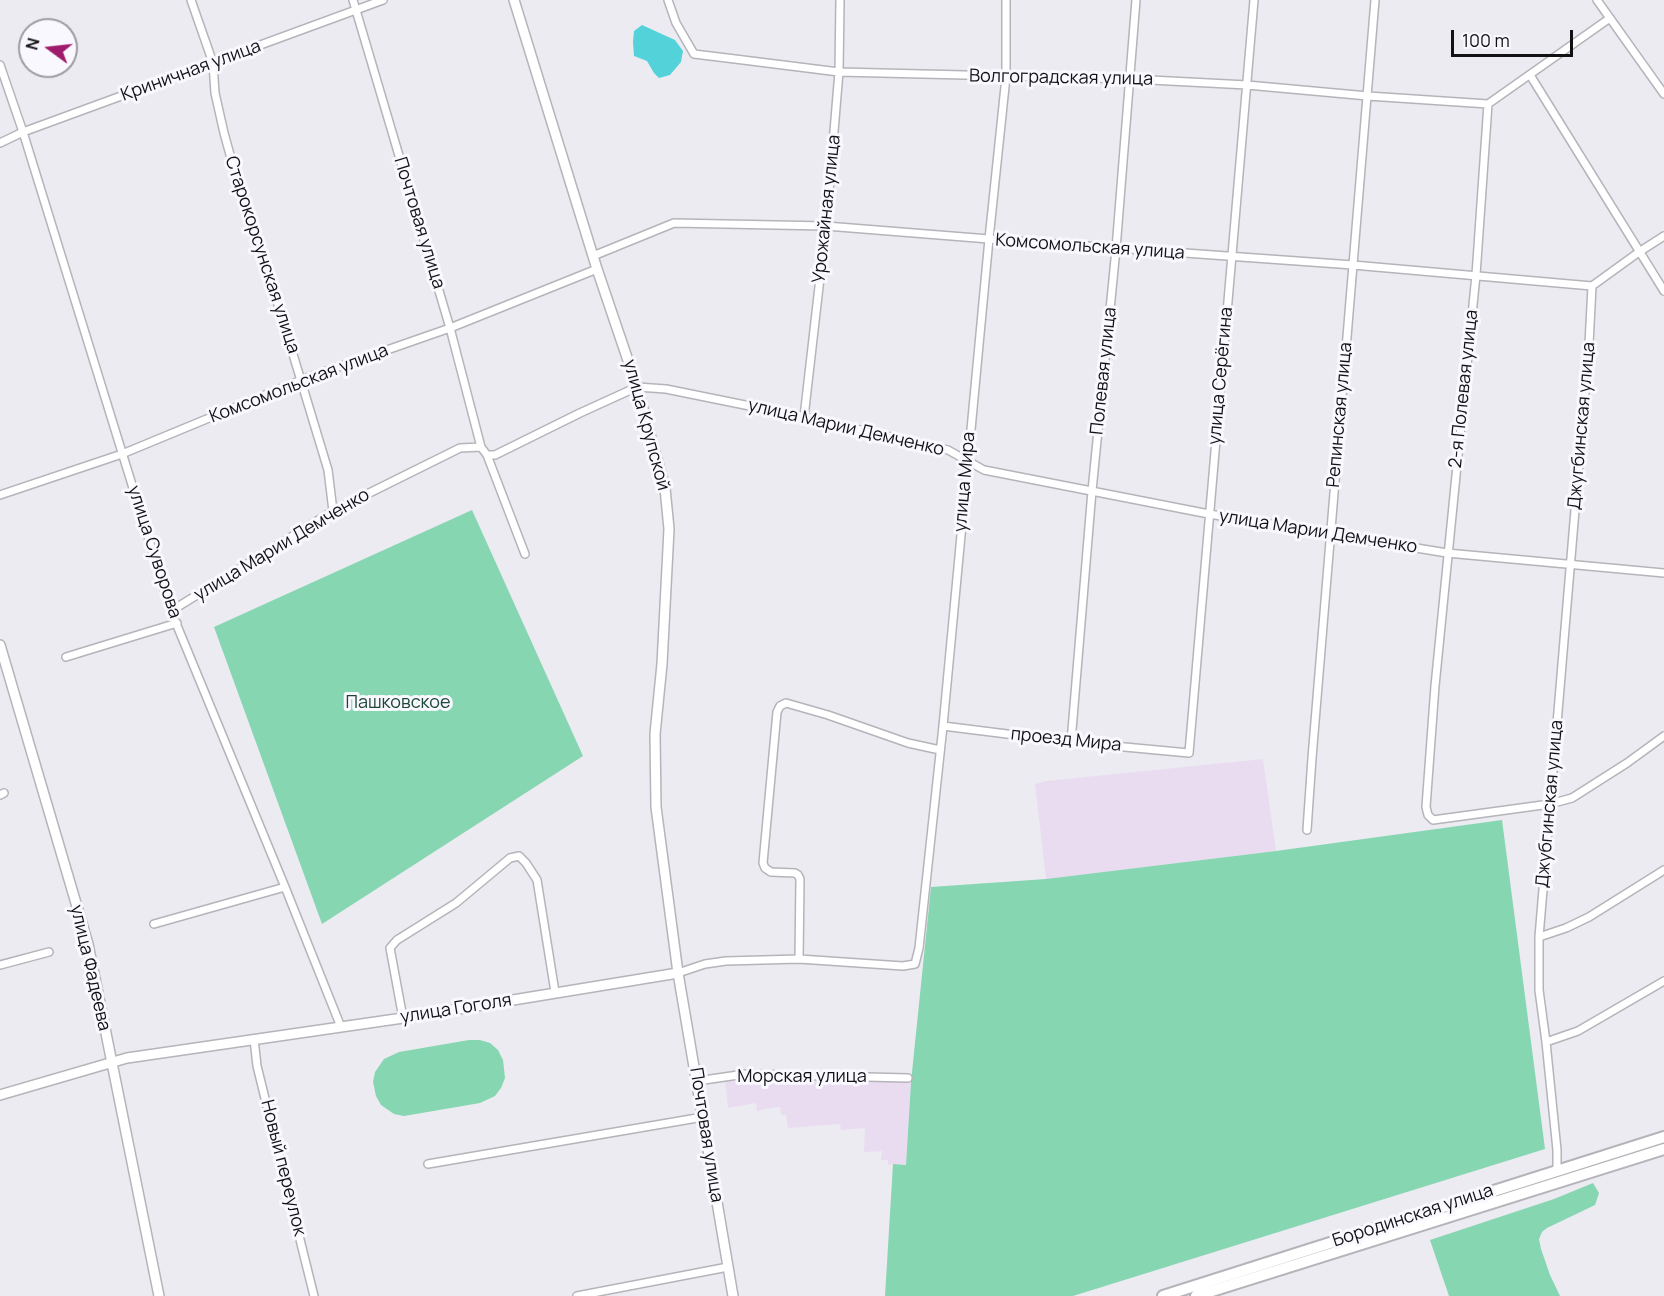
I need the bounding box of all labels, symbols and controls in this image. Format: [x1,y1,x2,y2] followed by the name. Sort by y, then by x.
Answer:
[18,18,78,78] north arrow
[1454,18,1576,56] scale bar
[1462,28,1510,52] text: 100 m
[20,35,45,52] text: N
[118,36,264,106] street label: Криничная улица
[969,66,1153,90] street label: Волгоградская улица
[808,134,846,284] street label: Урожайная улица
[220,154,304,356] street label: Старокорсунская улица
[389,155,449,291] street label: Почтовая улица
[995,230,1185,264] street label: Комсомольская улица
[1087,306,1121,436] street label: Полевая улица
[1204,306,1238,446] street label: улица Серёгина
[1445,309,1483,469] street label: 2-я Полевая улица
[207,340,391,428] street label: Комсомольская улица
[1323,341,1357,489] street label: Репинская улица
[1564,341,1600,511] street label: Джугбинская улица
[618,357,674,493] street label: улица Крупской
[746,395,946,461] street label: улица Марии Демченко
[950,431,980,533] street label: улица Мира
[122,483,186,621] street label: улица Суворова
[190,484,374,606] street label: улица Марии Демченко
[1217,506,1419,558] street label: улица Марии Демченко
[345,692,451,714] park label: Пашковское
[1532,719,1568,889] street label: Джубгинская улица
[1010,723,1122,757] street label: проезд Мира
[65,903,115,1033] street label: улица Фадеева
[399,990,513,1028] street label: улица Гоголя
[685,1066,727,1204] street label: Почтовая улица
[737,1066,867,1088] street label: Морская улица
[256,1098,310,1238] street label: Новый переулок
[1330,1180,1496,1252] street label: Бородинская улица

